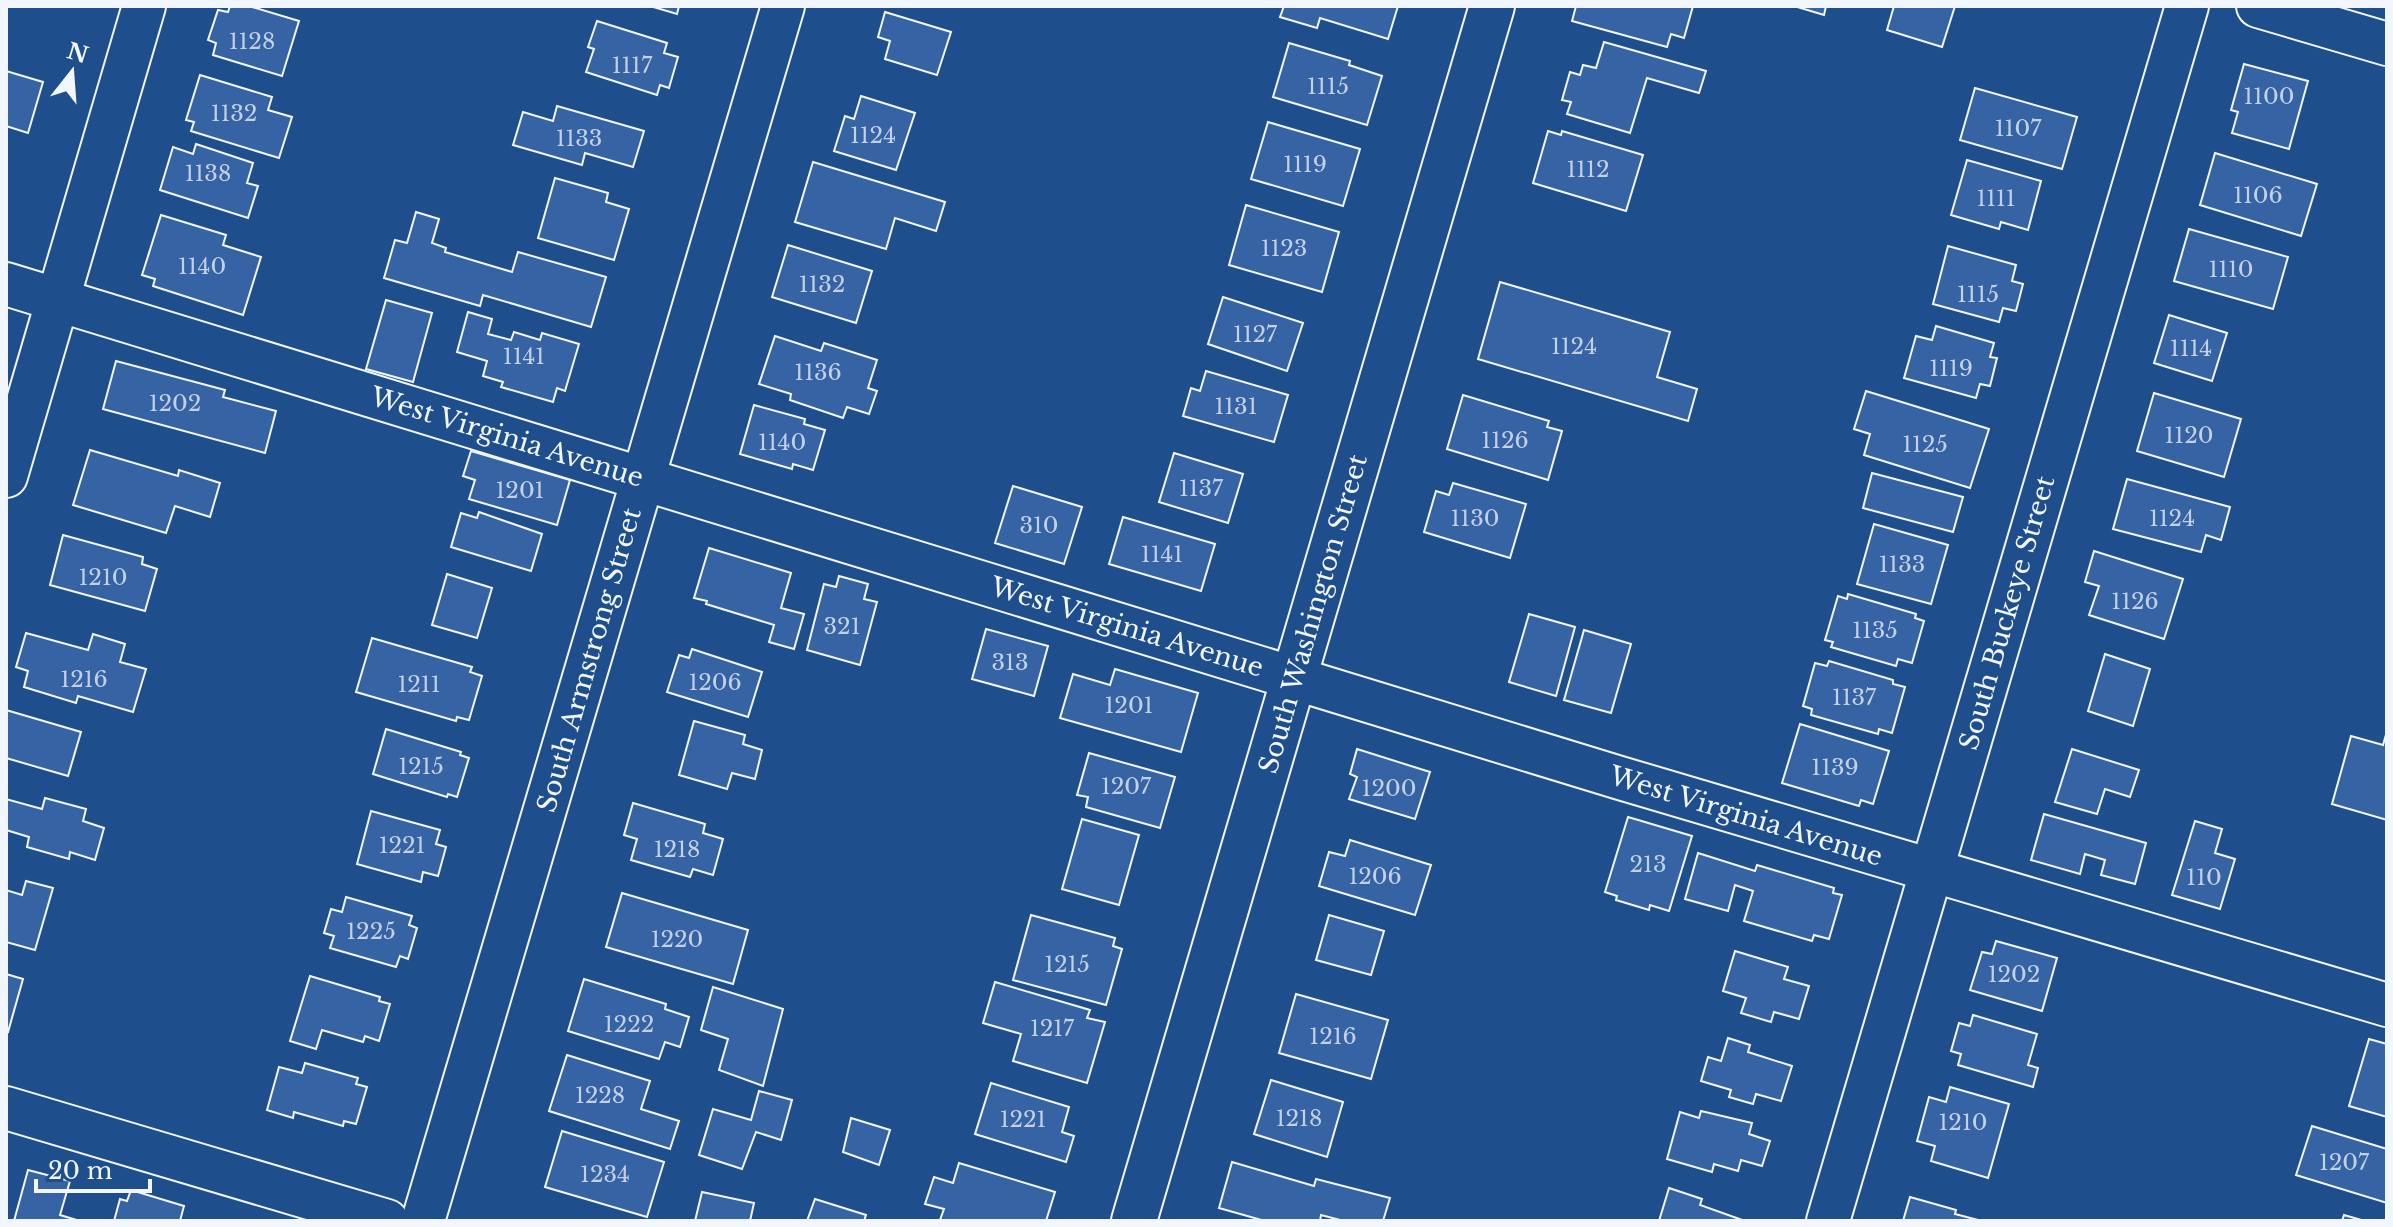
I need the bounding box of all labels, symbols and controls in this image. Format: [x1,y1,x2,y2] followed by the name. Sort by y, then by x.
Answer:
[229,28,275,55] house number: 1128
[32,32,112,112] north arrow
[64,37,92,69] text: N
[612,52,653,79] house number: 1117
[1307,73,1349,100] house number: 1115
[2243,83,2295,110] house number: 1100
[211,100,257,127] house number: 1132
[1995,115,2042,142] house number: 1107
[850,122,896,149] house number: 1124
[556,125,602,152] house number: 1133
[1283,151,1327,178] house number: 1119
[1567,156,1610,183] house number: 1112
[185,160,231,187] house number: 1138
[2233,182,2283,209] house number: 1106
[1976,185,2016,212] house number: 1111
[1261,235,1307,262] house number: 1123
[178,253,226,280] house number: 1140
[2208,256,2254,283] house number: 1110
[799,271,845,298] house number: 1132
[1957,281,1999,308] house number: 1115
[1233,321,1278,348] house number: 1127
[1551,333,1597,360] house number: 1124
[2170,335,2212,362] house number: 1114
[503,343,545,370] house number: 1141
[1929,355,1973,382] house number: 1119
[794,359,842,386] house number: 1136
[366,380,647,494] street label: West Virginia Avenue
[149,390,201,417] house number: 1202
[1215,393,1258,420] house number: 1131
[2165,422,2213,449] house number: 1120
[1481,427,1529,454] house number: 1126
[758,429,806,456] house number: 1140
[1902,431,1948,458] house number: 1125
[1252,451,1374,777] street label: South Washington Street
[1953,472,2062,754] street label: South Buckeye Street
[1179,475,1224,502] house number: 1137
[496,477,544,504] house number: 1201
[530,504,648,816] street label: South Armstrong Street
[1451,505,1499,532] house number: 1130
[2149,505,2195,532] house number: 1124
[1019,512,1059,539] house number: 310
[1141,541,1183,568] house number: 1141
[1879,551,1925,578] house number: 1133
[79,564,127,591] house number: 1210
[986,570,1267,684] street label: West Virginia Avenue
[2111,588,2159,615] house number: 1126
[824,613,860,640] house number: 321
[1852,617,1898,644] house number: 1135
[992,649,1028,676] house number: 313
[60,666,108,693] house number: 1216
[688,669,742,696] house number: 1206
[398,671,441,698] house number: 1211
[1832,684,1877,711] house number: 1137
[1105,692,1153,719] house number: 1201
[398,753,444,780] house number: 1215
[1811,754,1859,781] house number: 1139
[1605,759,1886,873] street label: West Virginia Avenue
[1101,773,1152,800] house number: 1207
[1362,775,1416,802] house number: 1200
[379,832,425,859] house number: 1221
[654,836,700,863] house number: 1218
[1630,851,1666,878] house number: 213
[1348,863,1402,890] house number: 1206
[2186,864,2222,891] house number: 110
[346,918,396,945] house number: 1225
[651,926,703,953] house number: 1220
[1044,951,1090,978] house number: 1215
[1988,961,2040,988] house number: 1202
[604,1011,654,1038] house number: 1222
[1030,1015,1075,1042] house number: 1217
[1309,1023,1357,1050] house number: 1216
[575,1082,625,1109] house number: 1228
[1276,1105,1322,1132] house number: 1218
[1000,1106,1046,1133] house number: 1221
[1939,1109,1987,1136] house number: 1210
[36,1143,150,1193] scale bar
[2319,1149,2370,1176] house number: 1207
[48,1156,113,1185] text: 20 m
[580,1161,630,1188] house number: 1234

